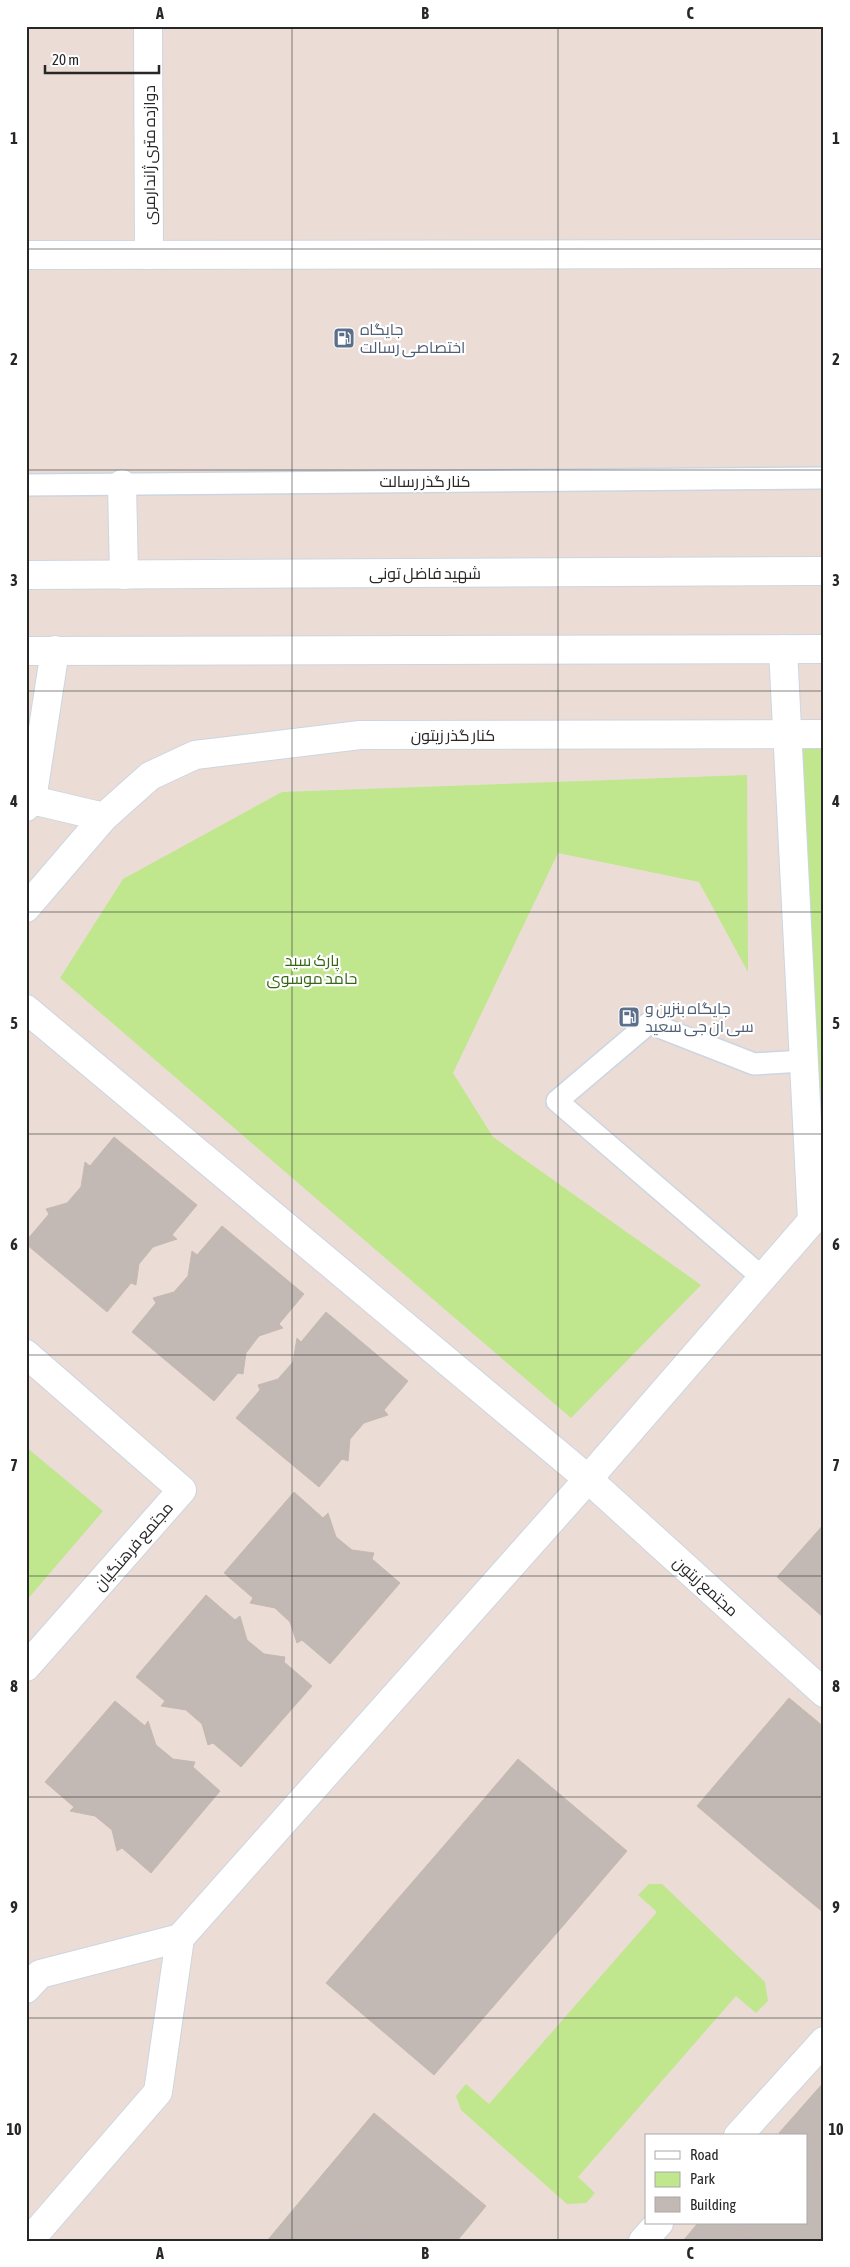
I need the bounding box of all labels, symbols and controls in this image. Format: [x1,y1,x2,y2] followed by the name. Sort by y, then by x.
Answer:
[155,4,164,22] text: A
[421,4,429,22] text: B
[686,4,694,22] text: C
[45,42,159,74] scale bar
[52,51,79,68] text: 20 m
[140,85,160,225] street label: دوازده متری ژاندارمری
[10,129,18,147] text: 1
[832,129,840,147] text: 1
[360,320,465,358] place label: جایگاه اختصاصی رسالت
[332,326,356,350] fuel station icon: جایگاه اختصاصی رسالت
[10,350,18,368] text: 2
[832,350,840,368] text: 2
[379,472,471,491] street label: کنار گذر رسالت
[369,564,481,584] street label: شهید فاضل تونی
[10,571,18,589] text: 3
[832,571,840,589] text: 3
[411,726,495,746] street label: کنار گذر زیتون
[9,792,18,810] text: 4
[831,792,840,810] text: 4
[267,951,357,989] park label: پارک سید حامد موسوی
[645,999,754,1037] place label: جایگاه بنزین و سی ان جی سعید
[617,1005,641,1029] fuel station icon: جایگاه بنزین و سی ان جی سعید
[10,1014,18,1032] text: 5
[832,1014,840,1032] text: 5
[10,1235,18,1253] text: 6
[832,1235,840,1253] text: 6
[10,1456,18,1474] text: 7
[832,1456,840,1474] text: 7
[90,1498,178,1596] street label: مجتمع فرهنگیان
[668,1552,742,1622] street label: مجتمع زیتون
[10,1677,18,1695] text: 8
[832,1677,840,1695] text: 8
[10,1898,18,1916] text: 9
[832,1898,840,1916] text: 9
[6,2120,22,2138] text: 10
[828,2120,844,2138] text: 10
[645,2134,808,2224] legend
[690,2146,719,2163] text: Road
[690,2170,715,2187] text: Park
[690,2196,736,2213] text: Building
[155,2244,164,2262] text: A
[421,2244,429,2262] text: B
[686,2244,694,2262] text: C

